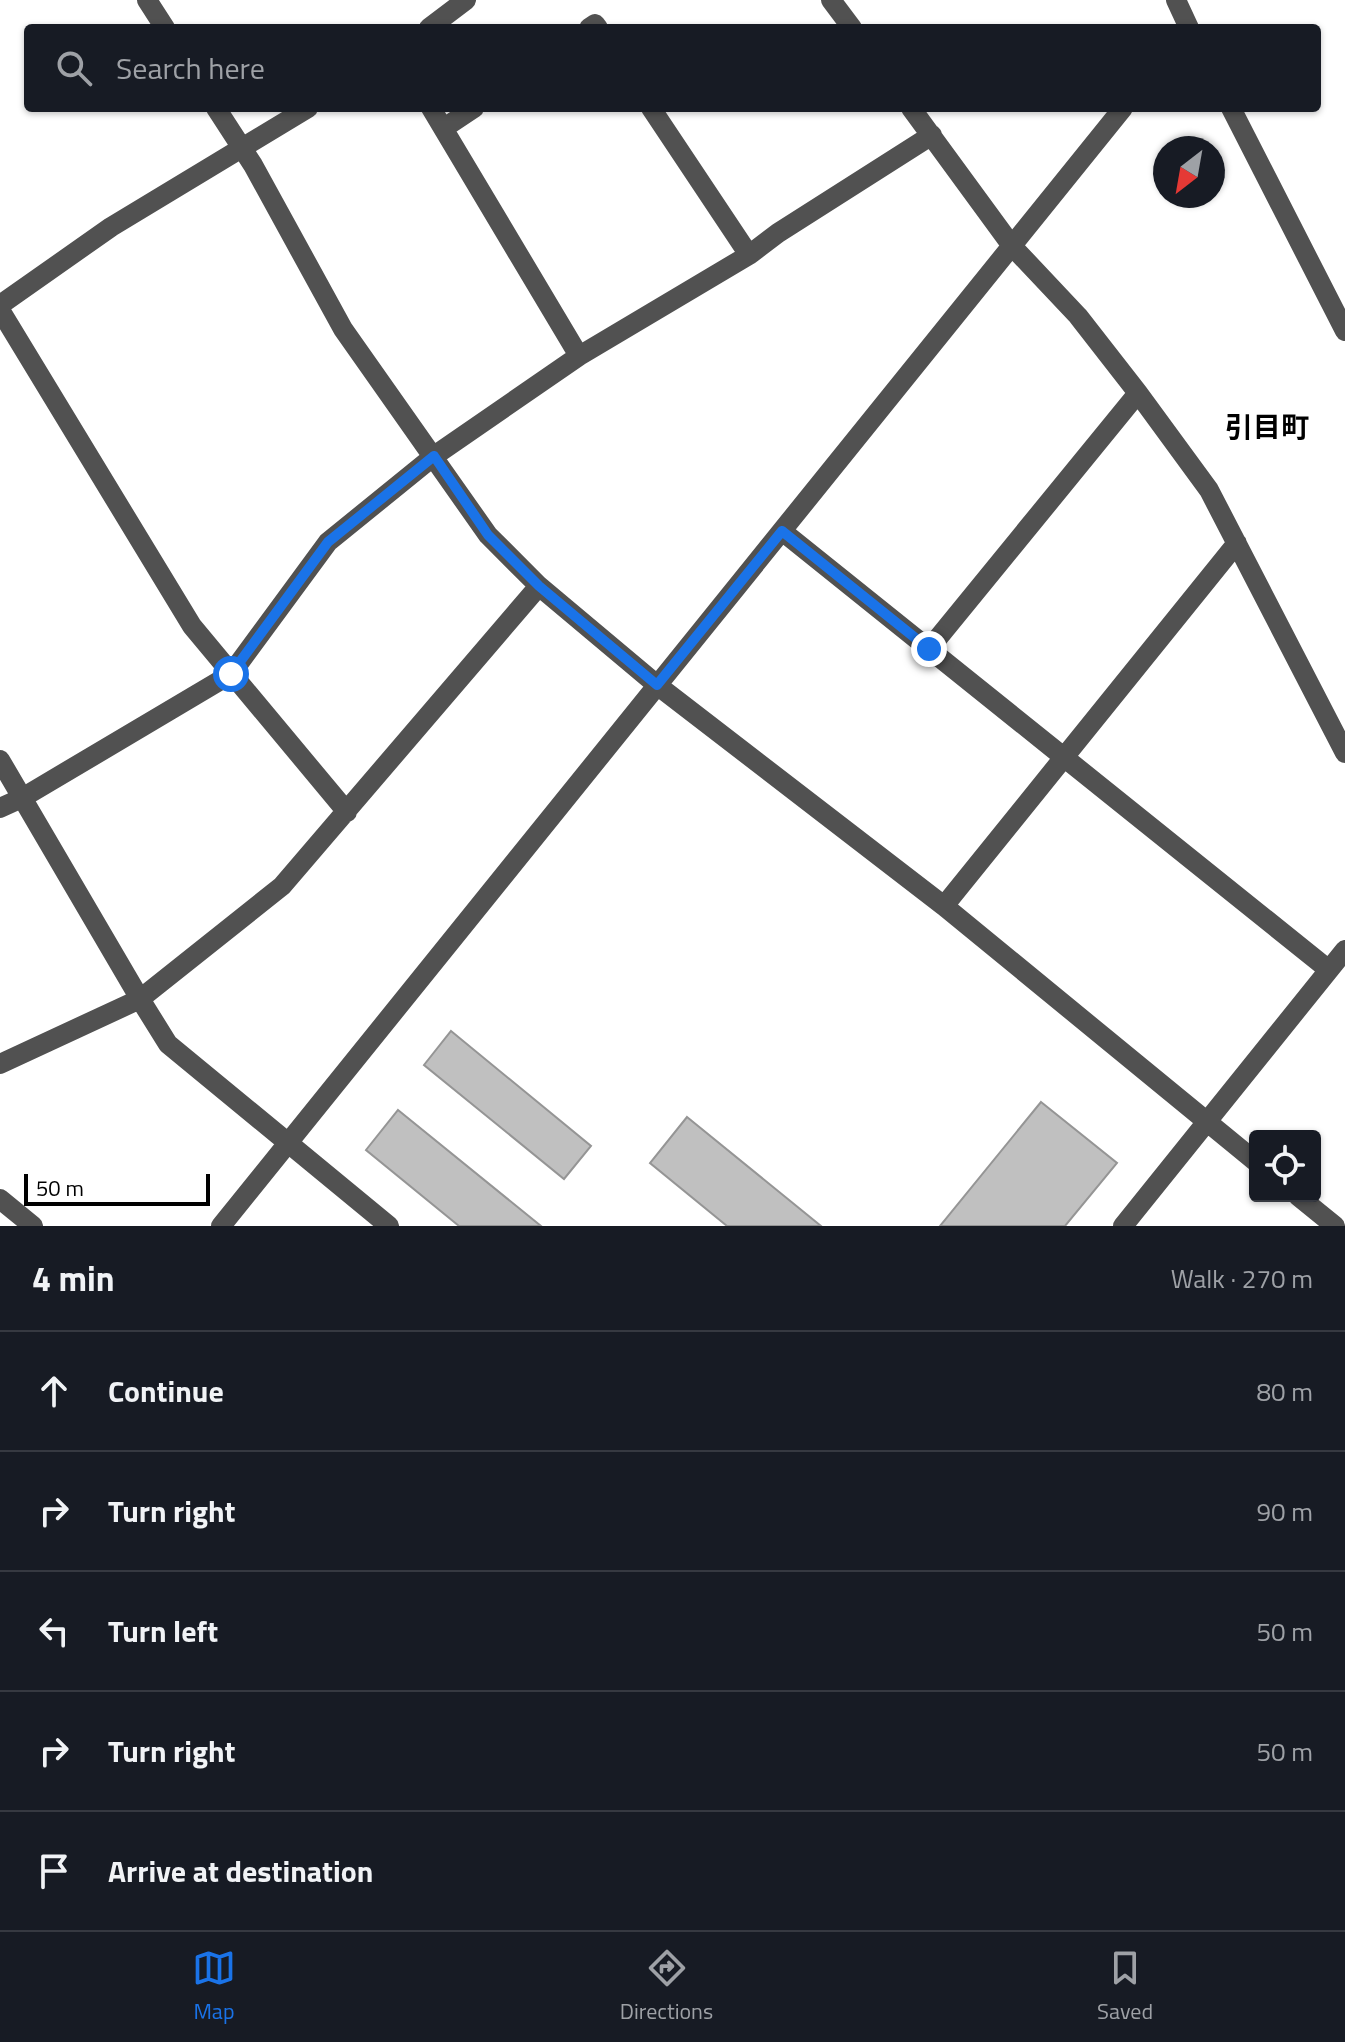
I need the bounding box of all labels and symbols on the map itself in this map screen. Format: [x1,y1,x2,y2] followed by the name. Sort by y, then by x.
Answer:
[1153,136,1225,208] north arrow
[1225,405,1309,448] district label: 引目町
[911,631,947,667] route end
[213,656,249,692] route start
[24,1170,210,1206] scale bar

